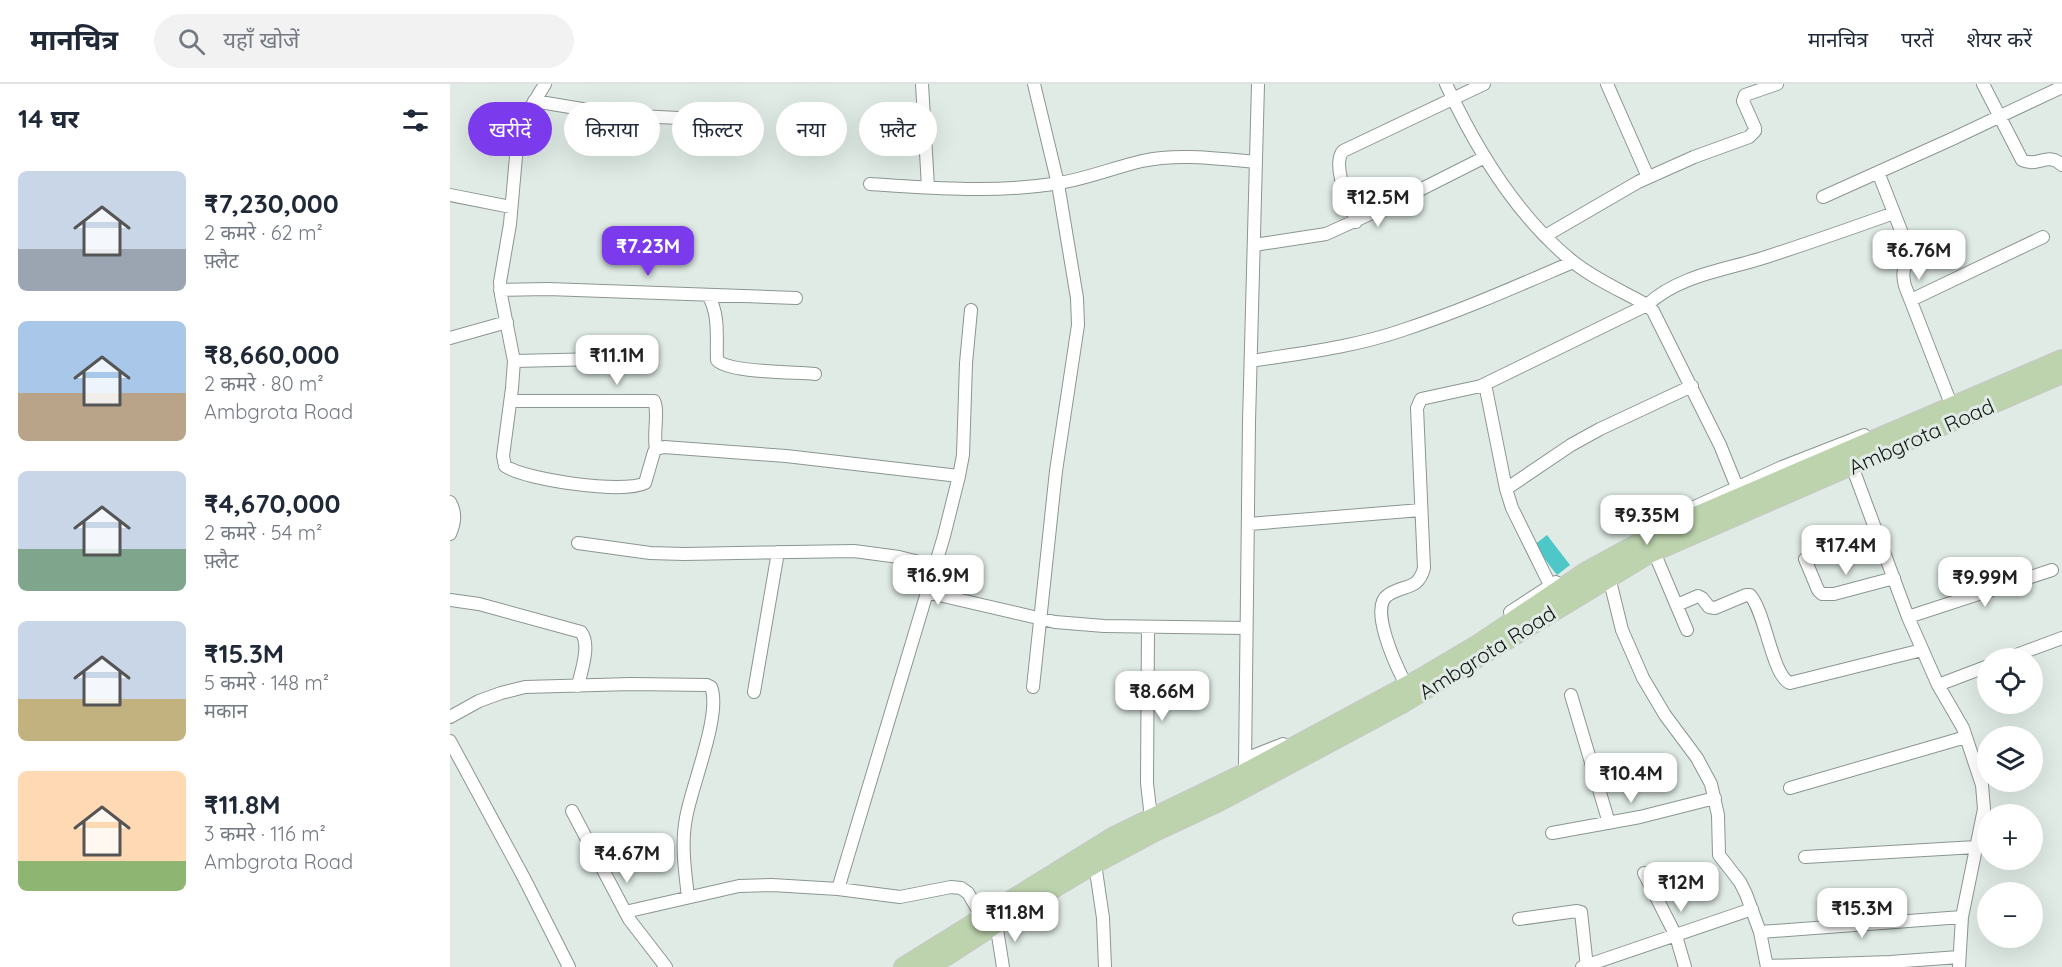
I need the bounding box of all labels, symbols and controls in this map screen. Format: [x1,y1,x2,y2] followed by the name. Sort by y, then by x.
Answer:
[154,14,574,68] search box
[30,22,118,57] text: मानचित्र
[175,25,208,58] icon: search
[223,26,299,54] text: यहाँ खोजें
[1808,26,1868,52] text: मानचित्र
[1901,26,1934,52] text: परतें
[1967,26,2032,52] text: शेयर करें
[18,102,79,135] text: 14 घर
[468,102,552,156] chip: खरीदें
[564,102,660,156] chip: किराया
[672,102,764,156] chip: फ़िल्टर
[776,102,847,156] chip: नया
[859,102,937,156] chip: फ़्लैट
[399,104,432,137] icon: filters
[1329,177,1427,228] pin: ₹12.5M
[1346,184,1410,209] text: ₹12.5M
[204,187,339,220] text: ₹7,230,000
[66,195,138,267] icon: home
[204,220,323,245] text: 2 कमरे · 62 m²
[599,226,697,277] pin: ₹7.23M
[1870,230,1968,281] pin: ₹6.76M
[616,233,680,258] text: ₹7.23M
[1887,237,1951,262] text: ₹6.76M
[204,248,239,273] text: फ़्लैट
[568,335,666,386] pin: ₹11.1M
[204,338,340,371] text: ₹8,660,000
[590,342,644,367] text: ₹11.1M
[66,345,138,417] icon: home
[204,371,324,396] text: 2 कमरे · 80 m²
[1844,392,1998,480] street label: Ambgrota Road
[204,399,353,424] text: Ambgrota Road
[204,487,340,520] text: ₹4,670,000
[66,495,138,567] icon: home
[1598,495,1696,546] pin: ₹9.35M
[1614,502,1680,527] text: ₹9.35M
[204,520,322,545] text: 2 कमरे · 54 m²
[1797,525,1895,576] pin: ₹17.4M
[1816,532,1876,557] text: ₹17.4M
[204,548,239,573] text: फ़्लैट
[889,555,987,606] pin: ₹16.9M
[1936,557,2034,608] pin: ₹9.99M
[907,562,969,587] text: ₹16.9M
[1952,564,2018,589] text: ₹9.99M
[1414,599,1560,705] street label: Ambgrota Road
[204,637,284,670] text: ₹15.3M
[66,645,138,717] icon: home
[1977,648,2043,948] map controls
[1977,648,2043,714] button: locate
[204,670,329,695] text: 5 कमरे · 148 m²
[1113,671,1211,722] pin: ₹8.66M
[1129,678,1195,703] text: ₹8.66M
[204,698,248,723] text: मकान
[1977,726,2043,792] button: layers
[1582,753,1680,804] pin: ₹10.4M
[1599,760,1663,785] text: ₹10.4M
[204,788,281,821] text: ₹11.8M
[66,795,138,867] icon: home
[1977,804,2043,870] button: +
[204,821,326,846] text: 3 कमरे · 116 m²
[578,833,676,884] pin: ₹4.67M
[594,840,660,865] text: ₹4.67M
[204,849,353,874] text: Ambgrota Road
[1645,862,1717,913] pin: ₹12M
[1658,869,1704,894] text: ₹12M
[1977,882,2043,948] button: −
[1813,888,1911,939] pin: ₹15.3M
[966,892,1064,943] pin: ₹11.8M
[1831,895,1893,920] text: ₹15.3M
[986,899,1044,924] text: ₹11.8M

